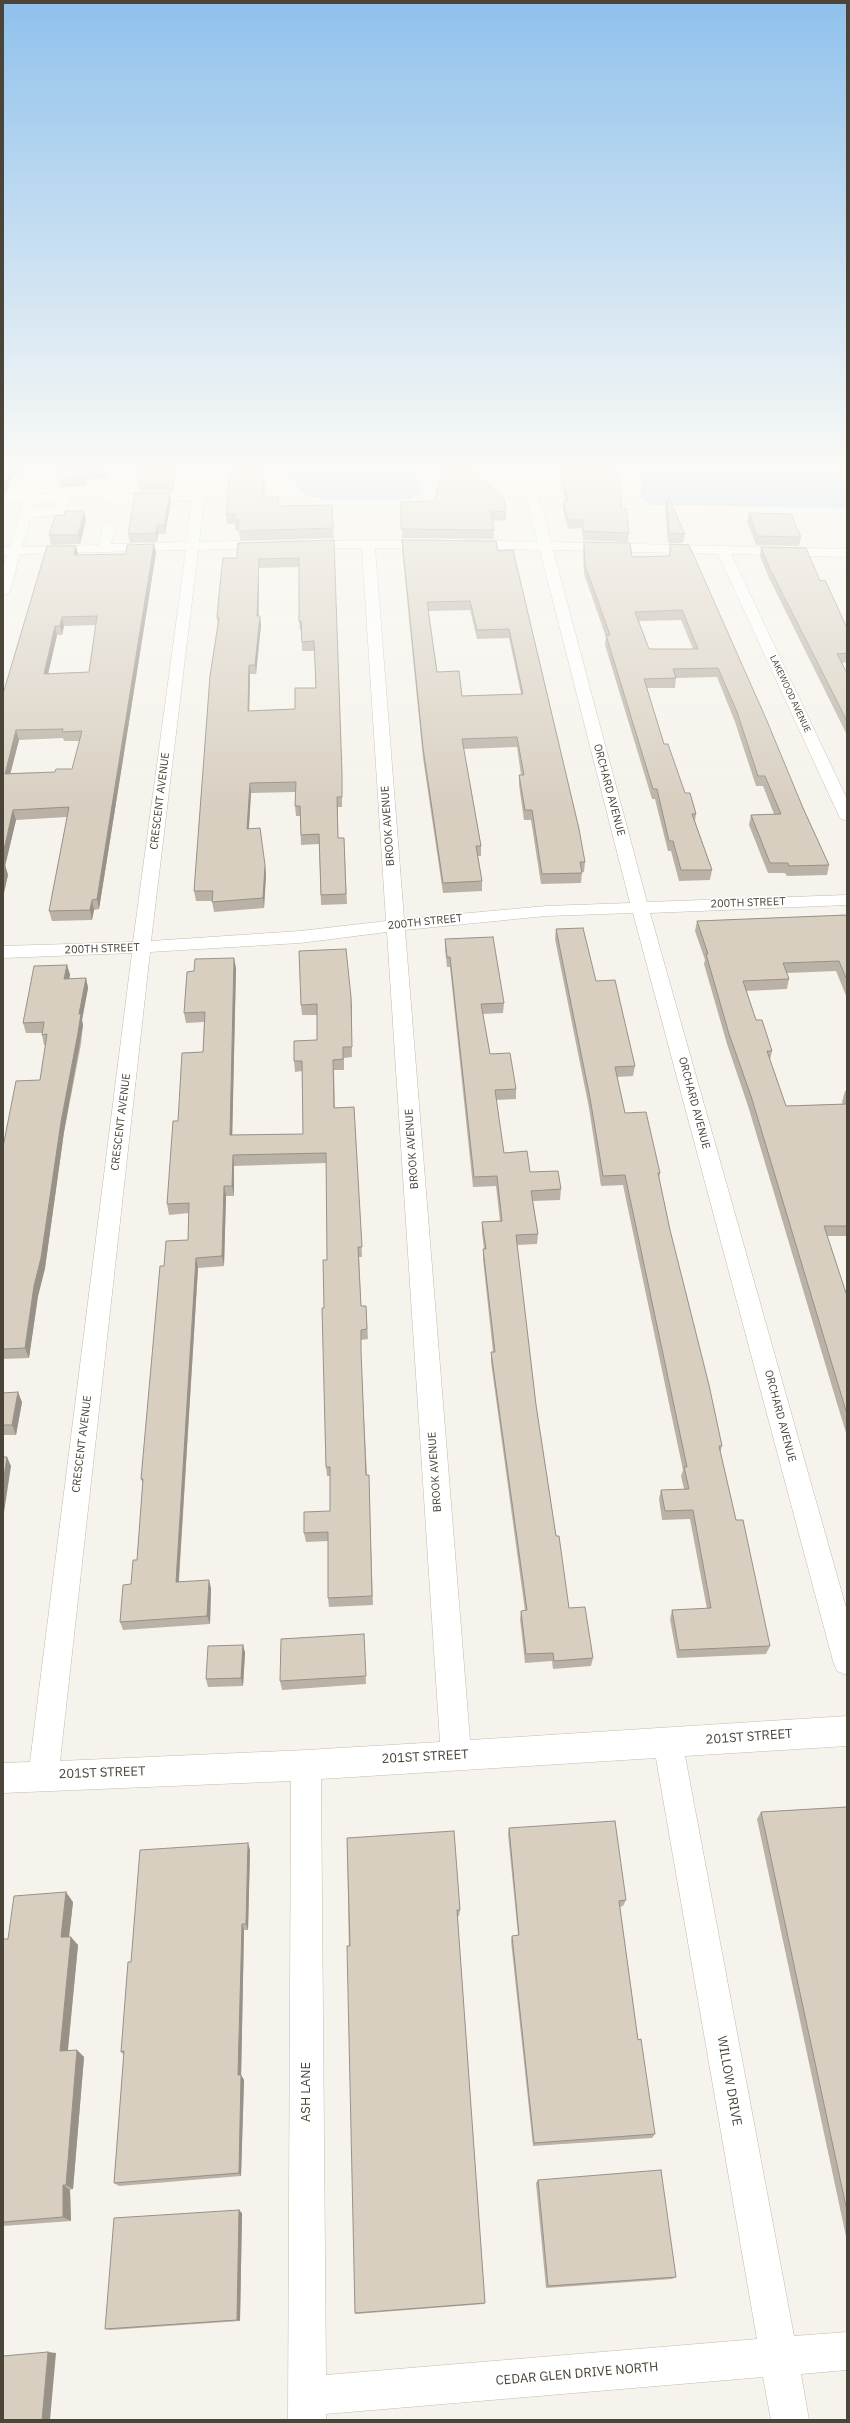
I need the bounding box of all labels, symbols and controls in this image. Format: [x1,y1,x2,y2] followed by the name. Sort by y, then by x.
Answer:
[767,654,813,734] street label: LAKEWOOD AVENUE
[590,743,628,837] street label: ORCHARD AVENUE
[147,752,173,850] street label: CRESCENT AVENUE
[379,785,397,867] street label: BROOK AVENUE
[710,895,786,911] street label: 200TH STREET
[387,912,463,932] street label: 200TH STREET
[64,941,140,957] street label: 200TH STREET
[675,1056,713,1150] street label: ORCHARD AVENUE
[108,1073,134,1171] street label: CRESCENT AVENUE
[403,1108,421,1190] street label: BROOK AVENUE
[761,1369,799,1463] street label: ORCHARD AVENUE
[69,1395,95,1493] street label: CRESCENT AVENUE
[426,1431,444,1513] street label: BROOK AVENUE
[705,1726,793,1748] street label: 201ST STREET
[381,1747,469,1767] street label: 201ST STREET
[58,1764,146,1782] street label: 201ST STREET
[713,2035,745,2127] street label: WILLOW DRIVE
[298,2062,314,2122] street label: ASH LANE
[495,2359,659,2389] street label: CEDAR GLEN DRIVE NORTH

